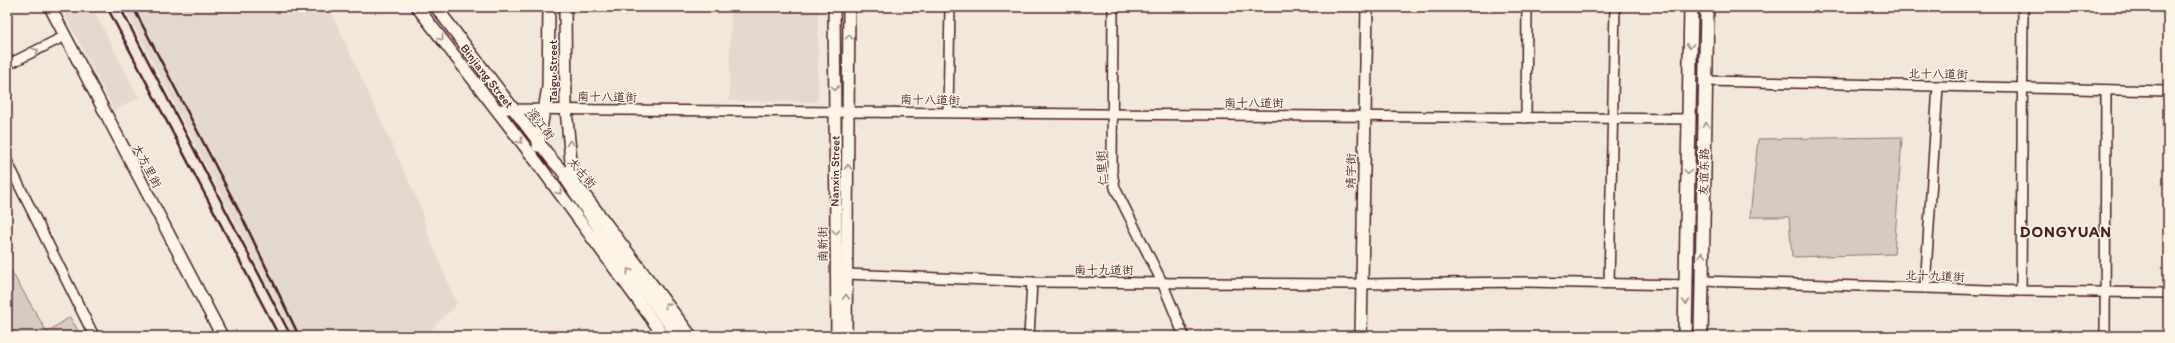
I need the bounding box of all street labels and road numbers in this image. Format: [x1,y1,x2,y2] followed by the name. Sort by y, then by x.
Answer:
[546,39,560,102] street label: Taigu Street
[458,41,517,111] street label: Binjiang Street
[1908,66,1968,82] street label: 北十八道街
[577,89,637,105] street label: 南十八道街
[900,92,960,108] street label: 南十八道街
[1224,96,1284,110] street label: 南十八道街
[525,105,557,143] street label: 滨江街
[827,135,843,207] street label: Nanxin Street
[130,142,164,190] street label: 大方里街
[1697,148,1711,196] street label: 友谊东路
[1093,149,1111,187] street label: 仁里街
[1344,153,1358,189] street label: 靖宇街
[565,155,599,191] street label: 太古街
[816,226,830,262] street label: 南新街
[1074,263,1134,277] street label: 南十九道街
[1905,268,1965,284] street label: 北十九道街

